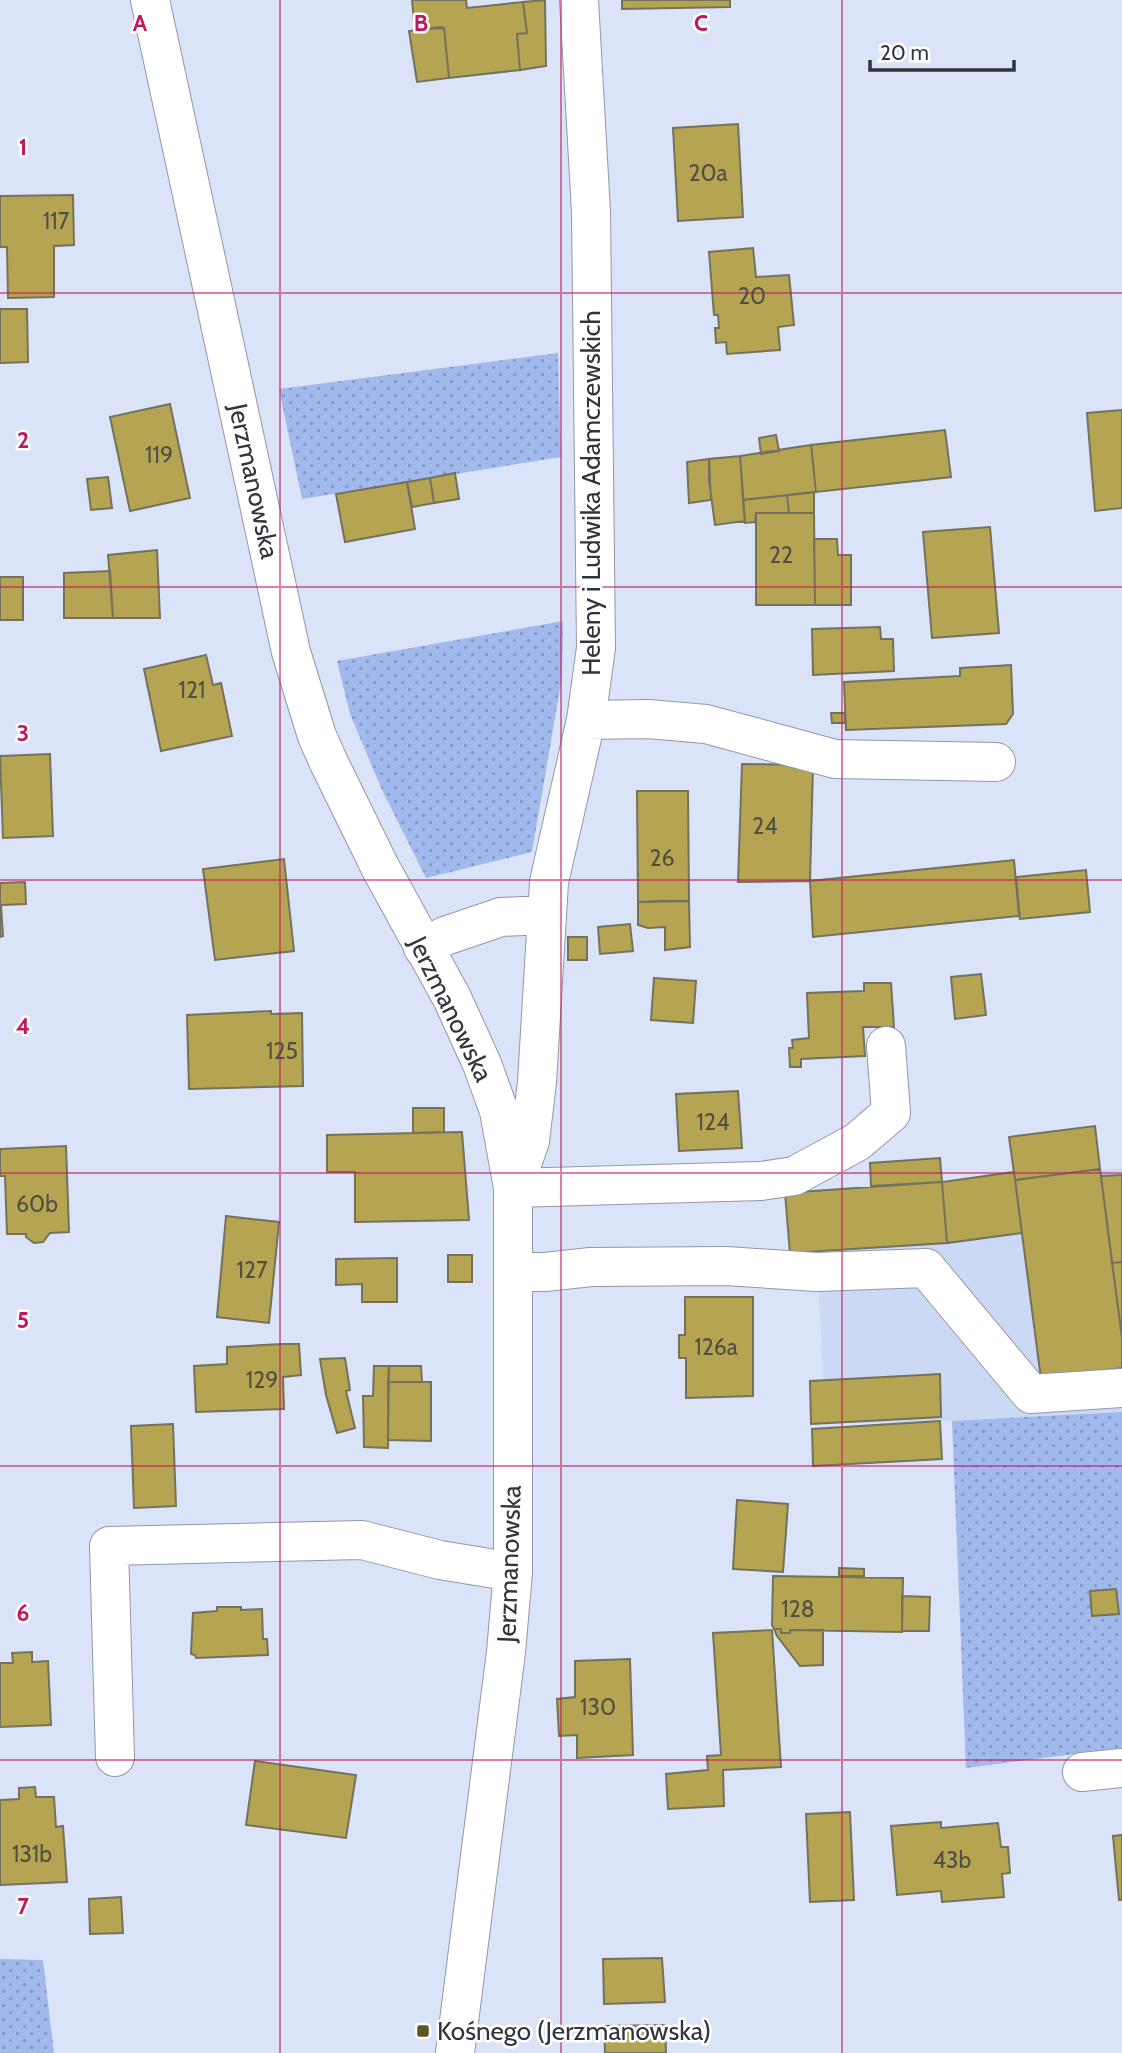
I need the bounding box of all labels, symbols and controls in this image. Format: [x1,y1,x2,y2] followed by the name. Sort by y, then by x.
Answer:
[133,9,148,37] text: A
[414,9,428,37] text: B
[694,9,708,37] text: C
[870,28,1014,72] scale bar
[880,40,929,65] text: 20 m
[19,133,27,161] text: 1
[688,159,728,187] house number: 20a
[43,207,70,235] house number: 117
[738,282,766,310] house number: 20
[575,310,607,676] street label: Heleny i Ludwika Adamczewskich
[222,400,286,562] street label: Jerzmanowska
[17,426,29,454] text: 2
[145,441,173,469] house number: 119
[769,541,793,569] house number: 22
[178,676,206,704] house number: 121
[17,719,29,747] text: 3
[752,812,778,840] house number: 24
[649,844,675,872] house number: 26
[402,930,500,1087] street label: Jerzmanowska
[16,1012,30,1040] text: 4
[266,1037,298,1065] house number: 125
[697,1108,729,1136] house number: 124
[16,1190,58,1218] house number: 60b
[236,1256,268,1284] house number: 127
[17,1306,29,1334] text: 5
[694,1333,738,1361] house number: 126a
[246,1366,278,1394] house number: 129
[490,1484,528,1644] street label: Jerzmanowska
[781,1595,815,1623] house number: 128
[17,1599,29,1627] text: 6
[580,1693,616,1721] house number: 130
[12,1840,52,1868] house number: 131b
[933,1846,971,1874] house number: 43b
[17,1892,29,1920] text: 7
[437,2015,711,2047] place label: Kośnego (Jerzmanowska)
[415,2023,431,2039] marker: Kośnego (Jerzmanowska)

